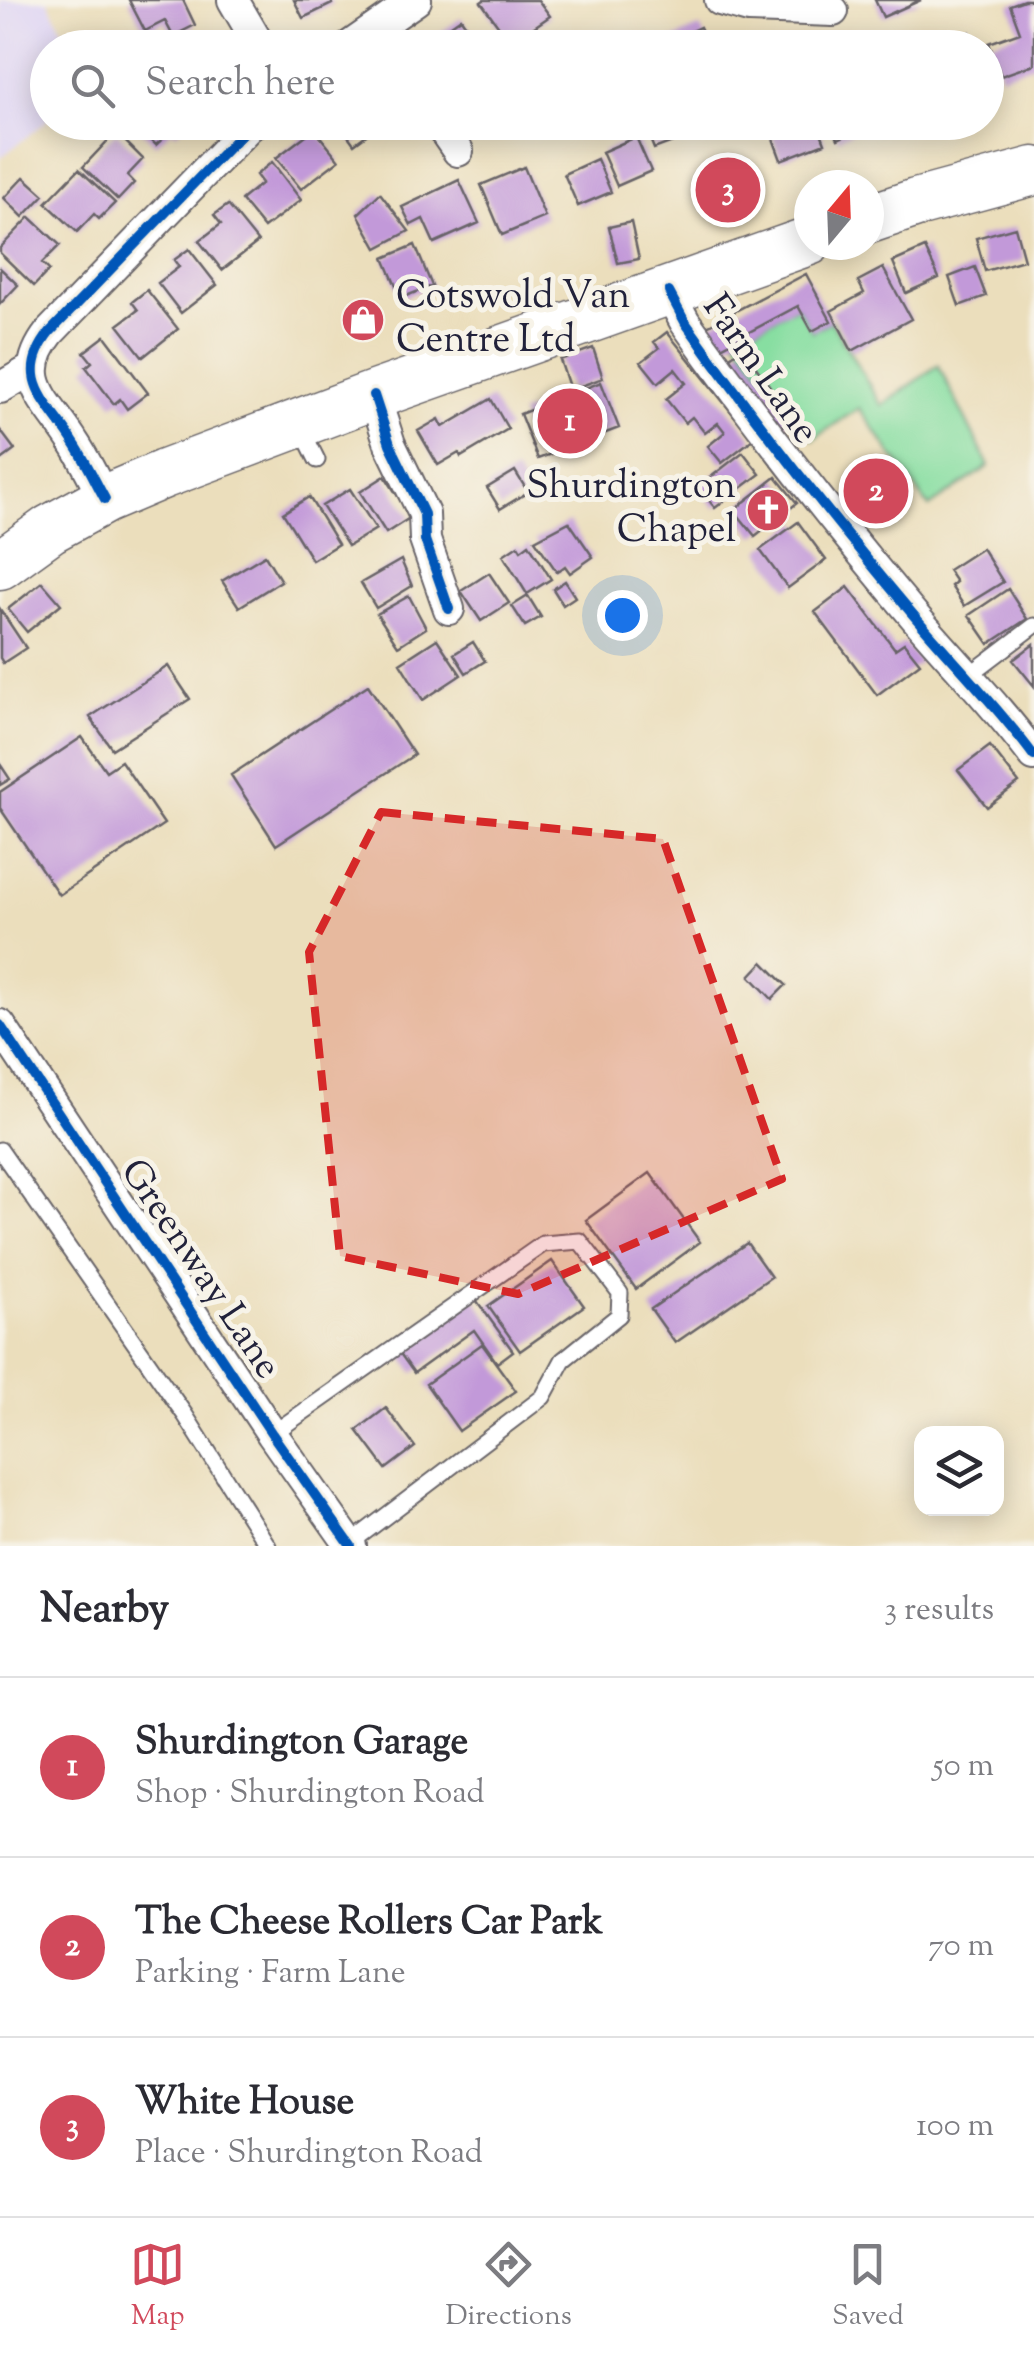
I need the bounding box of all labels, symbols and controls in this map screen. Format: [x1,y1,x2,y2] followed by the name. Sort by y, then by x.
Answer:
[30,30,1004,140] search box
[65,58,120,113] icon: search
[145,58,336,112] text: Search here
[696,152,760,228] pin: 3
[794,170,884,260] north arrow
[396,271,630,369] place label: Cotswold Van Centre Ltd
[688,284,830,456] street label: Farm Lane
[340,297,386,343] shop icon: Cotswold Van Centre Ltd
[538,384,602,458] pin: 1
[844,454,908,528] pin: 2
[526,461,736,559] place label: Shurdington Chapel
[745,487,791,533] church icon: Shurdington Chapel
[597,590,648,641] your location
[105,1149,293,1391] street label: Greenway Lane
[914,1426,1004,1516] map controls
[914,1426,1004,1516] button: layers
[40,1581,169,1641] text: Nearby
[884,1588,994,1634] text: 3 results
[135,1717,468,1771] text: Shurdington Garage
[67,1744,78,1790] text: 1
[933,1744,994,1790] text: 50 m
[135,1771,485,1817] text: Shop · Shurdington Road
[135,1897,603,1951] text: The Cheese Rollers Car Park
[65,1924,80,1970] text: 2
[928,1924,994,1970] text: 70 m
[135,1951,406,1997] text: Parking · Farm Lane
[135,2077,354,2131] text: White House
[66,2104,79,2150] text: 3
[916,2104,994,2150] text: 100 m
[135,2131,483,2177] text: Place · Shurdington Road
[130,2237,185,2337] tab: Map
[445,2237,572,2337] tab: Directions
[832,2237,904,2337] tab: Saved

